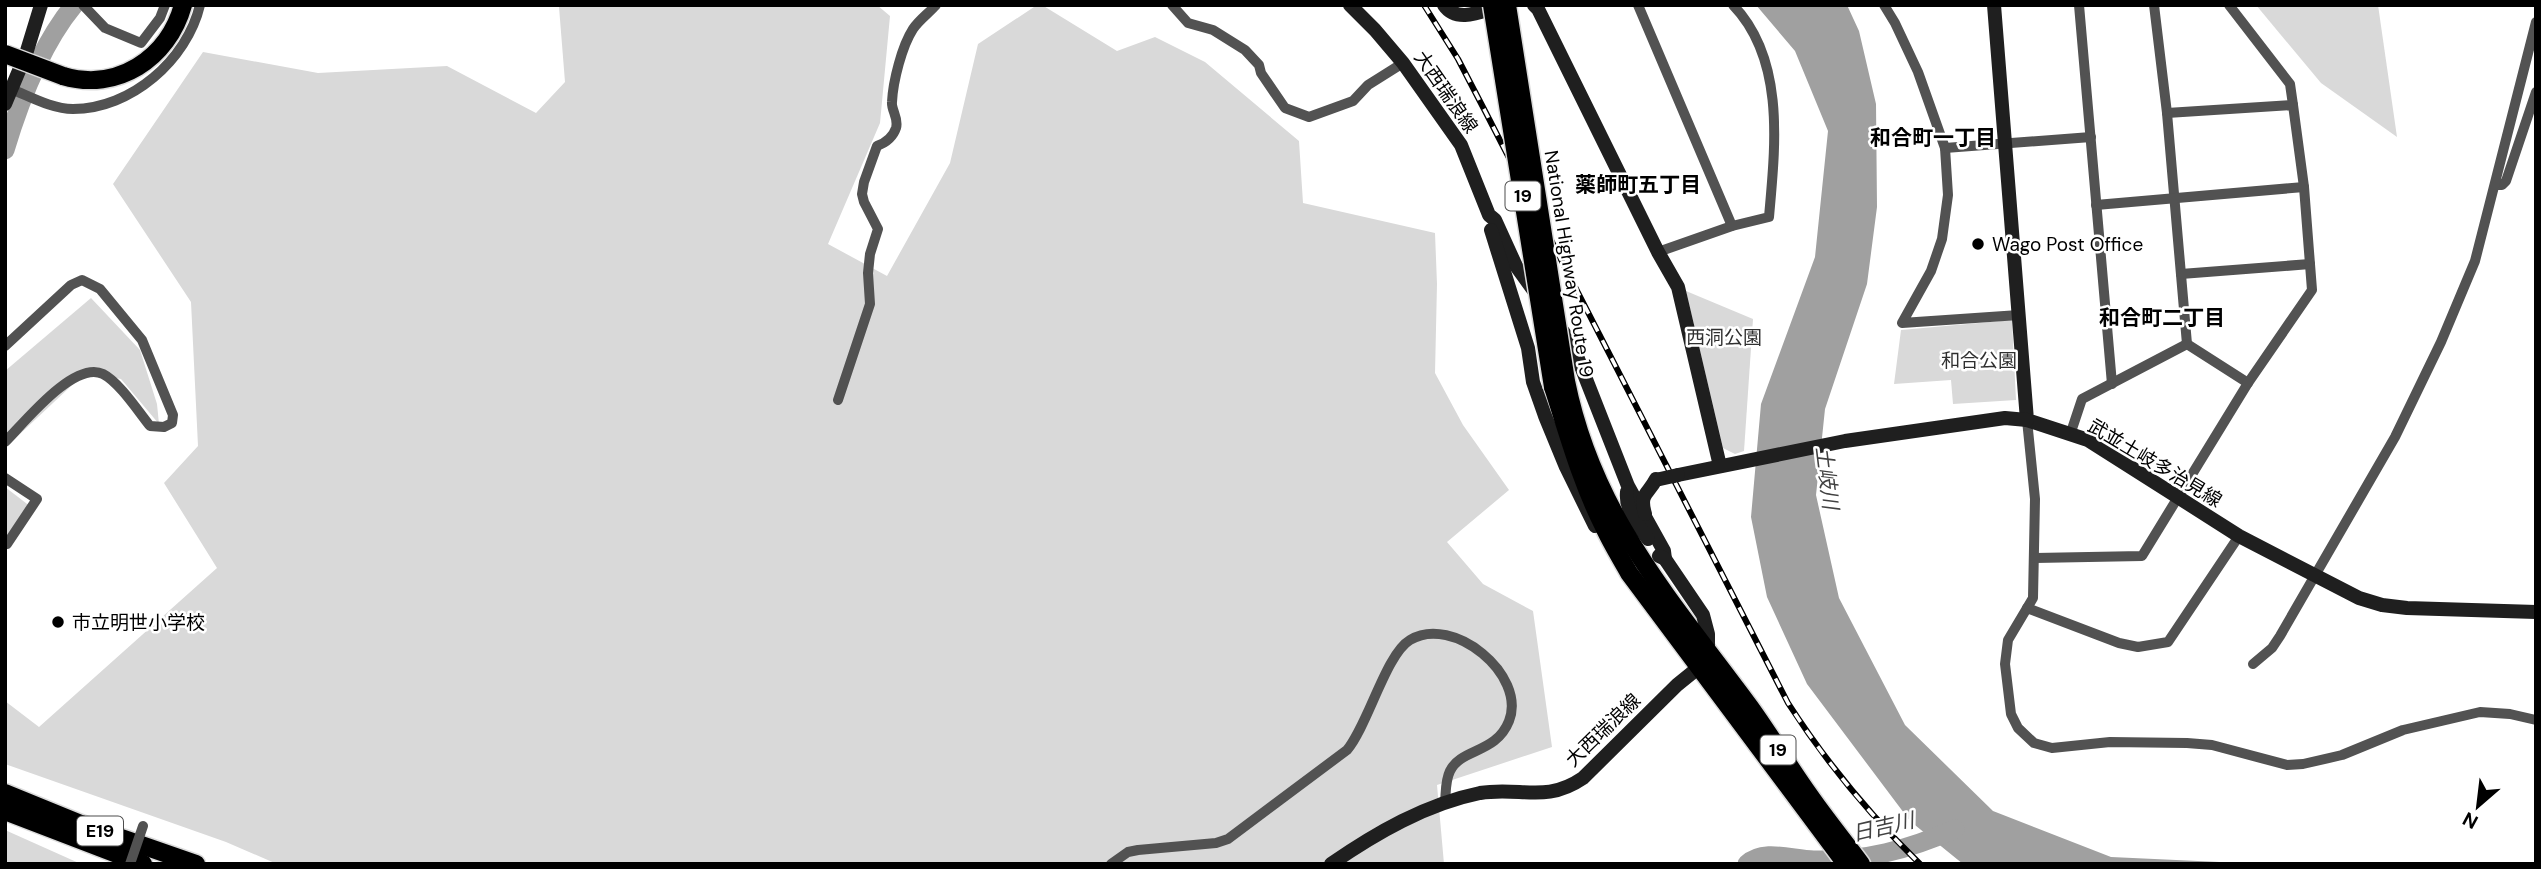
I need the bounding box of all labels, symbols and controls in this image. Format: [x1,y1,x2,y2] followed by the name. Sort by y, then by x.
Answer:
[1409,46,1483,138] street label: 大西瑞浪線
[1870,124,1996,152] district label: 和合町一丁目
[1539,149,1599,379] street label: National Highway Route 19
[1575,171,1701,199] district label: 薬師町五丁目
[1506,182,1540,210] road number: 19
[1992,232,2143,257] place label: Wago Post Office
[1970,236,1986,252] marker: Wago Post Office
[2099,304,2225,332] district label: 和合町二丁目
[1686,325,1762,350] park label: 西洞公園
[1941,348,2017,373] park label: 和合公園
[2083,413,2227,513] street label: 武並土岐多治見線
[1809,445,1845,513] water label: 土岐川
[72,610,205,635] place label: 市立明世小学校
[50,614,66,630] marker: 市立明世小学校
[1560,688,1646,772] street label: 大西瑞浪線
[1760,736,1796,764] road number: 19
[2443,771,2513,841] north arrow
[1849,806,1919,848] water label: 日吉川
[2458,806,2482,835] text: N
[77,816,123,846] road number: E19

